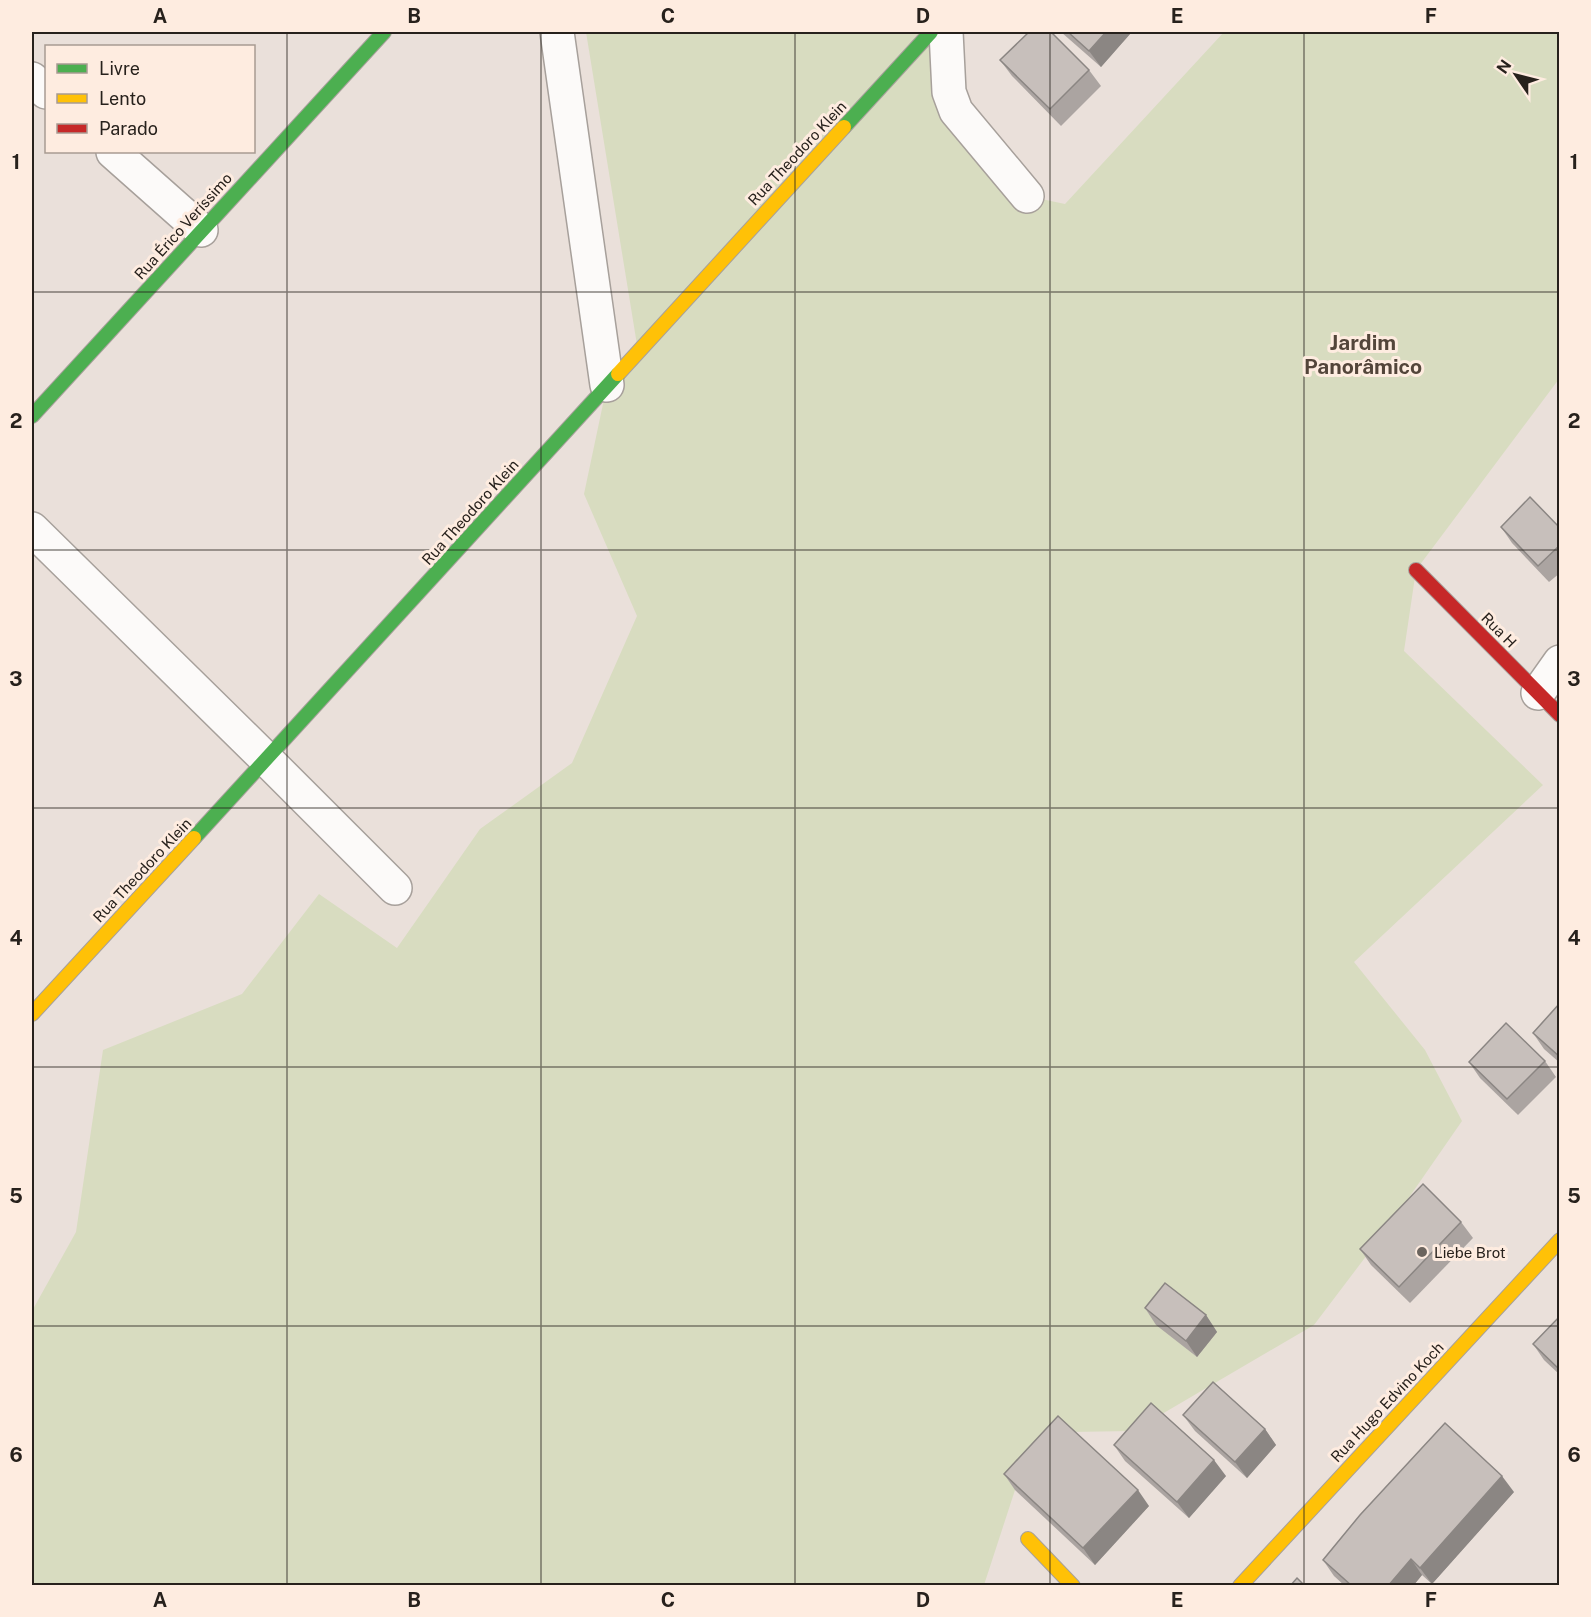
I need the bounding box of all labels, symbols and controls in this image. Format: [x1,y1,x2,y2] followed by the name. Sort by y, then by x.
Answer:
[153,4,167,28] text: A
[407,4,421,28] text: B
[661,4,675,28] text: C
[916,4,930,28] text: D
[1171,4,1183,28] text: E
[1425,4,1437,28] text: F
[45,45,255,153] legend
[1486,45,1546,105] north arrow
[1493,56,1515,77] text: N
[99,58,140,79] text: Livre
[99,88,146,109] text: Lento
[744,98,850,208] street label: Rua Theodoro Klein
[99,118,158,139] text: Parado
[12,150,20,174] text: 1
[1570,150,1578,174] text: 1
[131,169,235,283] street label: Rua Érico Veríssimo
[1304,330,1422,379] district label: Jardim Panorâmico
[10,409,22,433] text: 2
[1568,409,1580,433] text: 2
[418,456,522,568] street label: Rua Theodoro Klein
[1478,609,1520,651] street label: Rua H
[9,667,23,691] text: 3
[1567,667,1581,691] text: 3
[89,815,195,925] street label: Rua Theodoro Klein
[9,926,23,950] text: 4
[1567,926,1581,950] text: 4
[9,1184,23,1208] text: 5
[1567,1184,1581,1208] text: 5
[1434,1244,1506,1261] place label: Liebe Brot
[1415,1245,1429,1259] marker: Liebe Brot
[1327,1339,1447,1465] street label: Rua Hugo Edvino Koch
[9,1443,23,1467] text: 6
[1567,1443,1581,1467] text: 6
[153,1588,167,1612] text: A
[407,1588,421,1612] text: B
[661,1588,675,1612] text: C
[916,1588,930,1612] text: D
[1171,1588,1183,1612] text: E
[1425,1588,1437,1612] text: F

